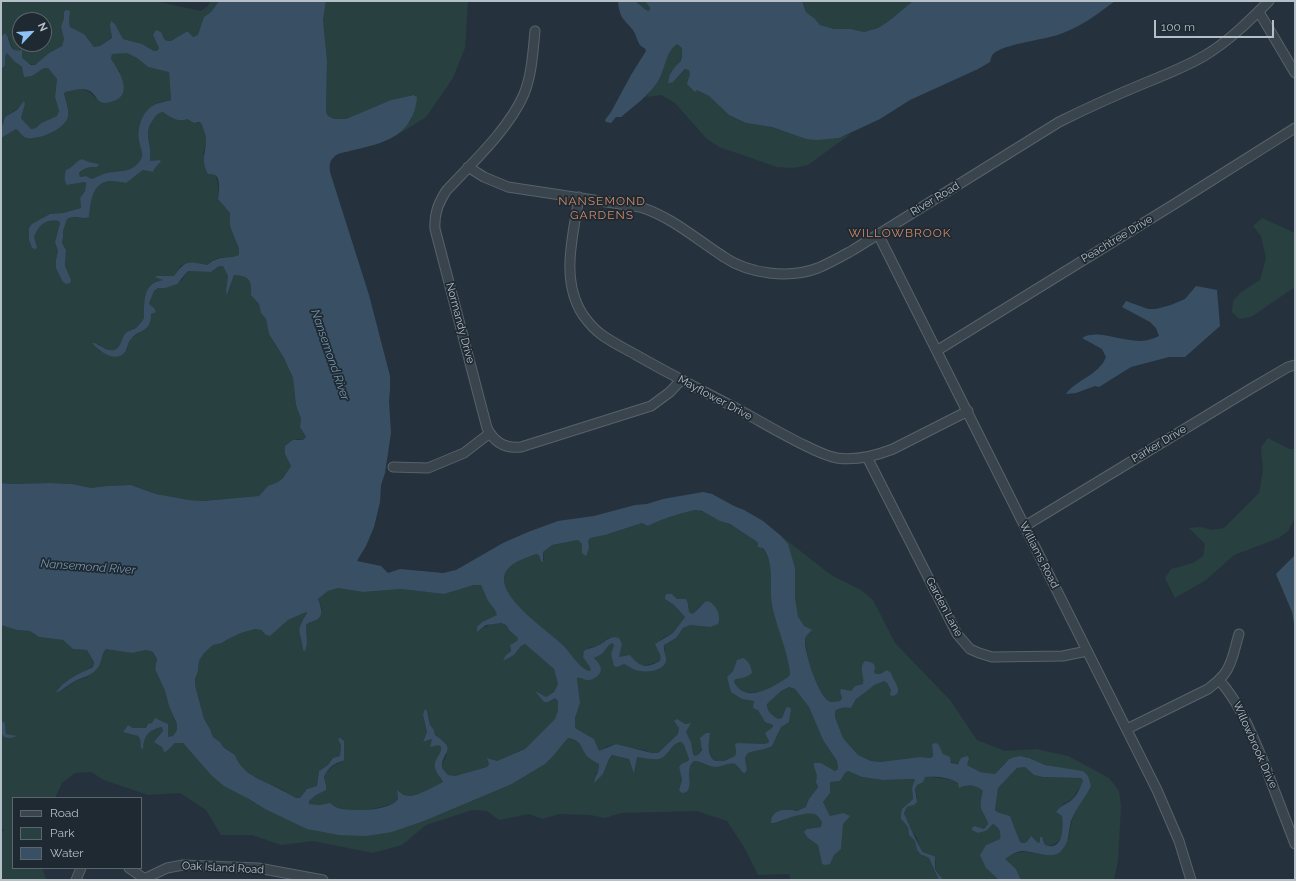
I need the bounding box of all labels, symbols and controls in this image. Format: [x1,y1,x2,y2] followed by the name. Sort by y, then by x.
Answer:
[12,12,52,52] north arrow
[1156,12,1276,38] scale bar
[1161,20,1195,34] text: 100 m
[35,21,50,34] text: N
[908,179,962,219] street label: River Road
[558,194,646,222] district label: NANSEMOND GARDENS
[1079,213,1155,265] street label: Peachtree Drive
[849,226,951,240] district label: WILLOWBROOK
[443,281,477,365] street label: Normandy Drive
[308,308,352,402] water label: Nansemond River
[676,373,754,423] street label: Mayflower Drive
[1129,422,1189,466] street label: Parker Drive
[1017,520,1061,590] street label: Williams Road
[40,556,136,578] water label: Nansemond River
[923,575,965,639] street label: Garden Lane
[1230,700,1280,790] street label: Willowbrook Drive
[12,797,142,869] legend
[50,806,79,820] text: Road
[50,826,75,840] text: Park
[50,846,84,860] text: Water
[182,859,264,877] street label: Oak Island Road

